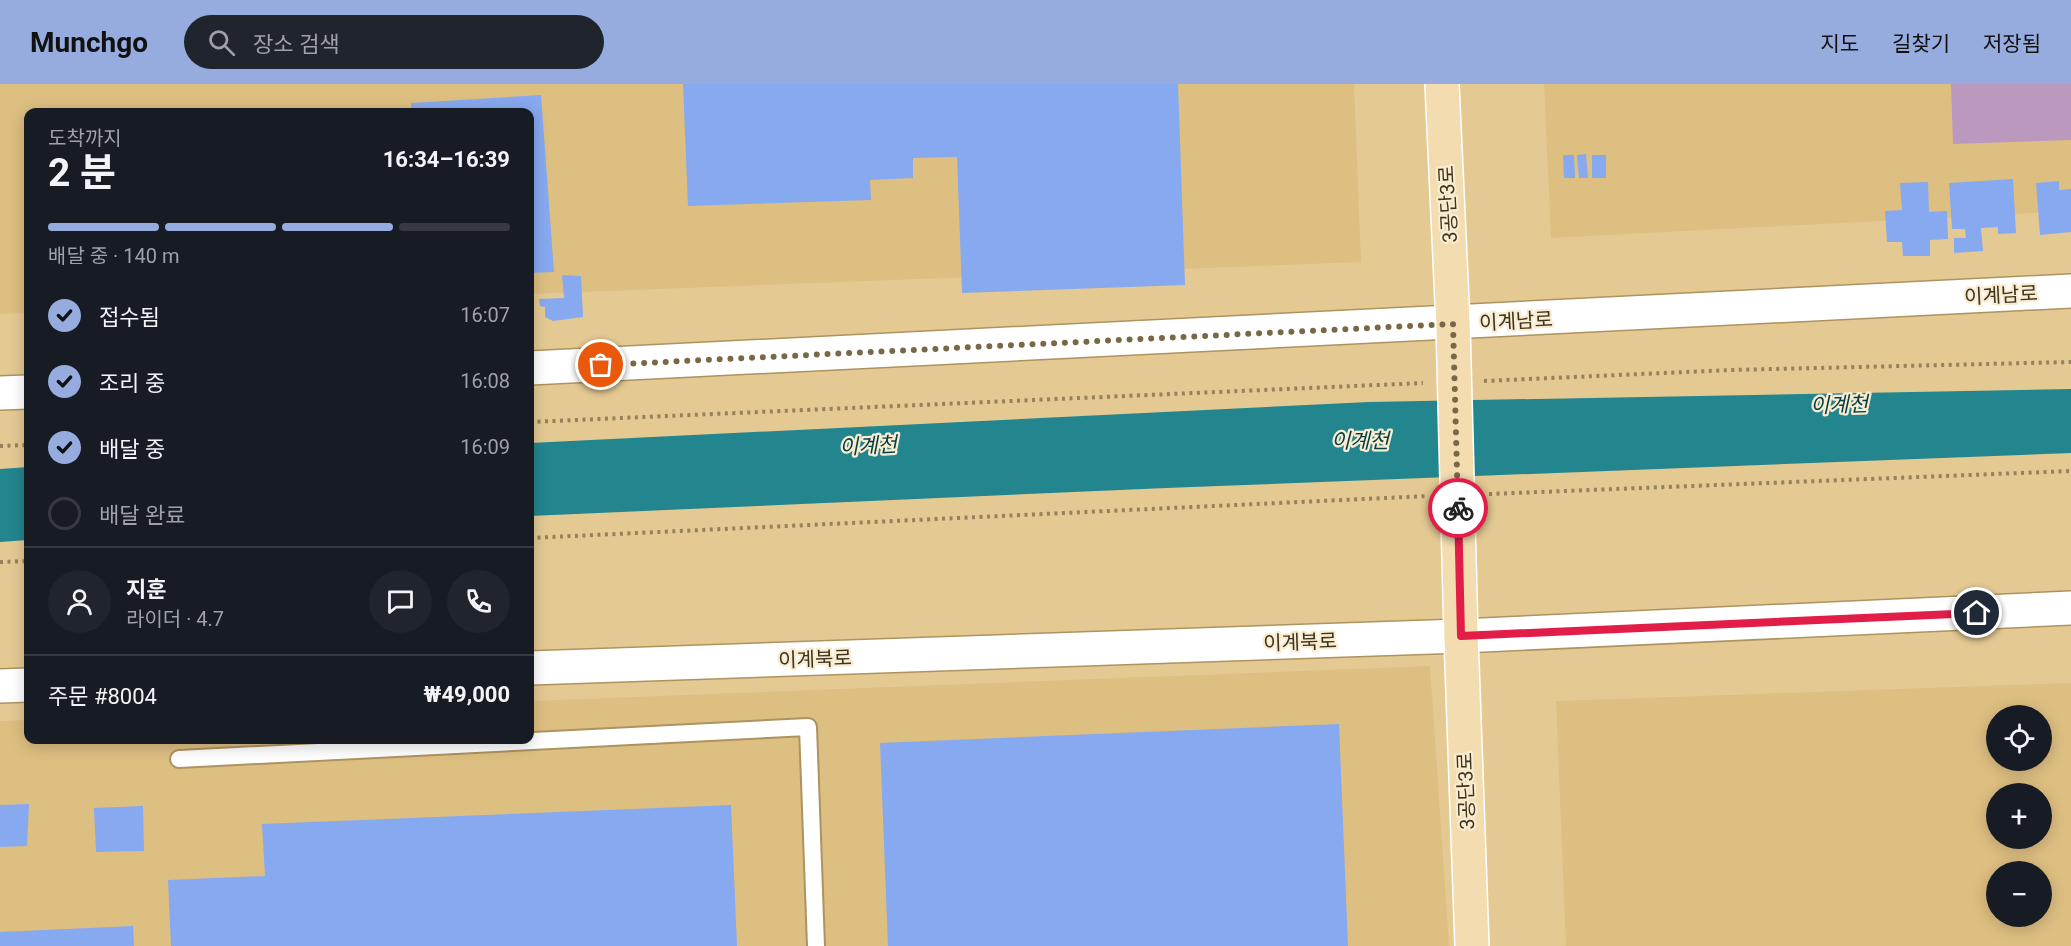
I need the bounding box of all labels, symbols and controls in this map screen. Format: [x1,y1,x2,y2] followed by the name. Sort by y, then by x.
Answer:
[184,15,604,69] search box
[30,26,148,59] text: Munchgo
[205,26,238,59] icon: search
[253,32,339,57] text: 장소 검색
[1820,32,1859,56] text: 지도
[1892,32,1950,56] text: 길찾기
[1983,32,2041,56] text: 저장됨
[48,126,122,150] text: 도착까지
[383,147,510,172] text: 16:34–16:39
[48,150,116,196] text: 2 분
[1434,165,1462,243] street label: 3공단3로
[48,244,180,268] text: 배달 중 · 140 m
[1964,281,2038,309] street label: 이계남로
[48,299,81,332] icon: check
[460,303,510,327] text: 16:07
[99,305,160,330] text: 접수됨
[1479,307,1553,335] street label: 이계남로
[575,339,626,390] pin
[584,348,617,381] icon: bag
[48,365,81,398] icon: check
[460,369,510,393] text: 16:08
[99,371,165,396] text: 조리 중
[1810,392,1871,418] water label: 이계천
[1331,429,1392,453] water label: 이계천
[48,431,81,464] icon: check
[838,432,900,460] water label: 이계천
[460,435,510,459] text: 16:09
[99,437,165,462] text: 배달 중
[1428,478,1488,538] courier
[1442,492,1475,525] icon: bike
[99,503,185,528] text: 배달 완료
[48,570,111,633] button: person
[369,570,432,633] button: chat
[447,570,510,633] button: phone
[126,577,166,602] text: 지훈
[1951,587,2002,638] pin
[1960,596,1993,629] icon: home
[126,607,224,631] text: 라이더 · 4.7
[1263,629,1337,655] street label: 이계북로
[778,646,852,672] street label: 이계북로
[424,682,510,707] text: ₩49,000
[48,684,157,709] text: 주문 #8004
[1986,705,2052,927] map controls
[1986,705,2052,771] button: locate
[1453,752,1479,830] street label: 3공단3로
[1986,783,2052,849] button: +
[1986,861,2052,927] button: −

